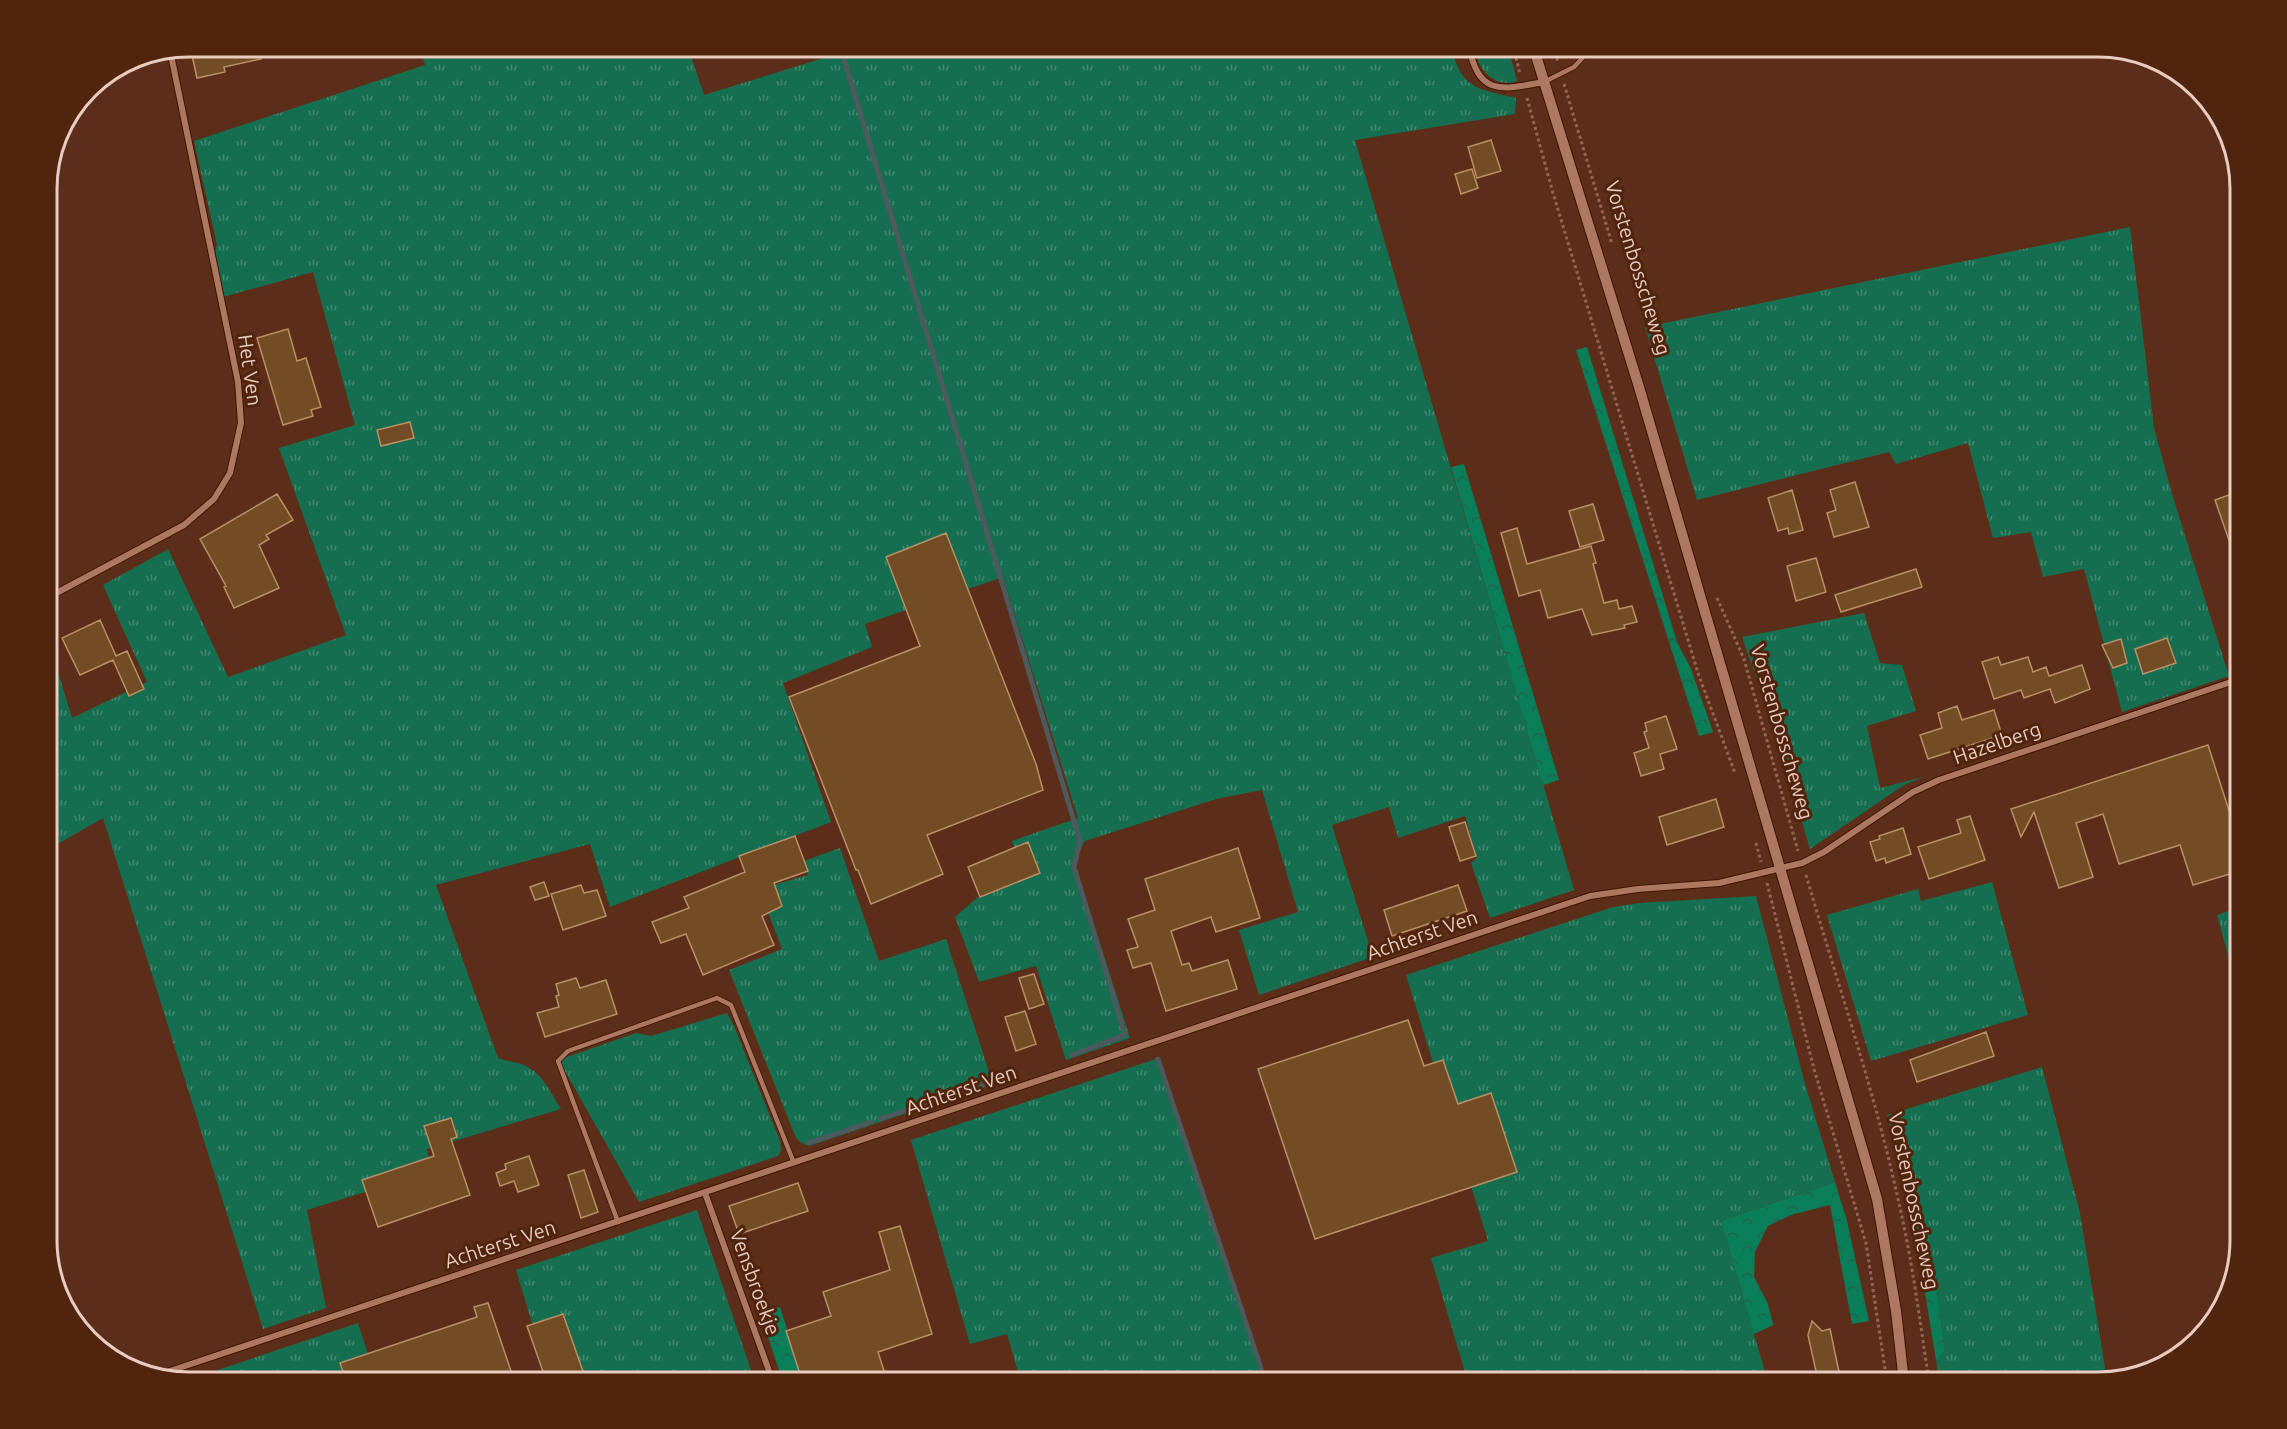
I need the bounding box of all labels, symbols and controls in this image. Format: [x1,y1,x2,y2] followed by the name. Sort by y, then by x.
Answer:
[1601,178,1676,358] street label: Vorstenbosscheweg
[234,333,267,407] street label: Het Ven
[1747,642,1818,822] street label: Vorstenbosscheweg
[1950,717,2044,768] street label: Hazelberg
[1363,905,1480,964] street label: Achterst Ven
[902,1060,1019,1119] street label: Achterst Ven
[1884,1110,1945,1292] street label: Vorstenbosscheweg
[441,1215,558,1272] street label: Achterst Ven
[726,1226,785,1338] street label: Vensbroekje

